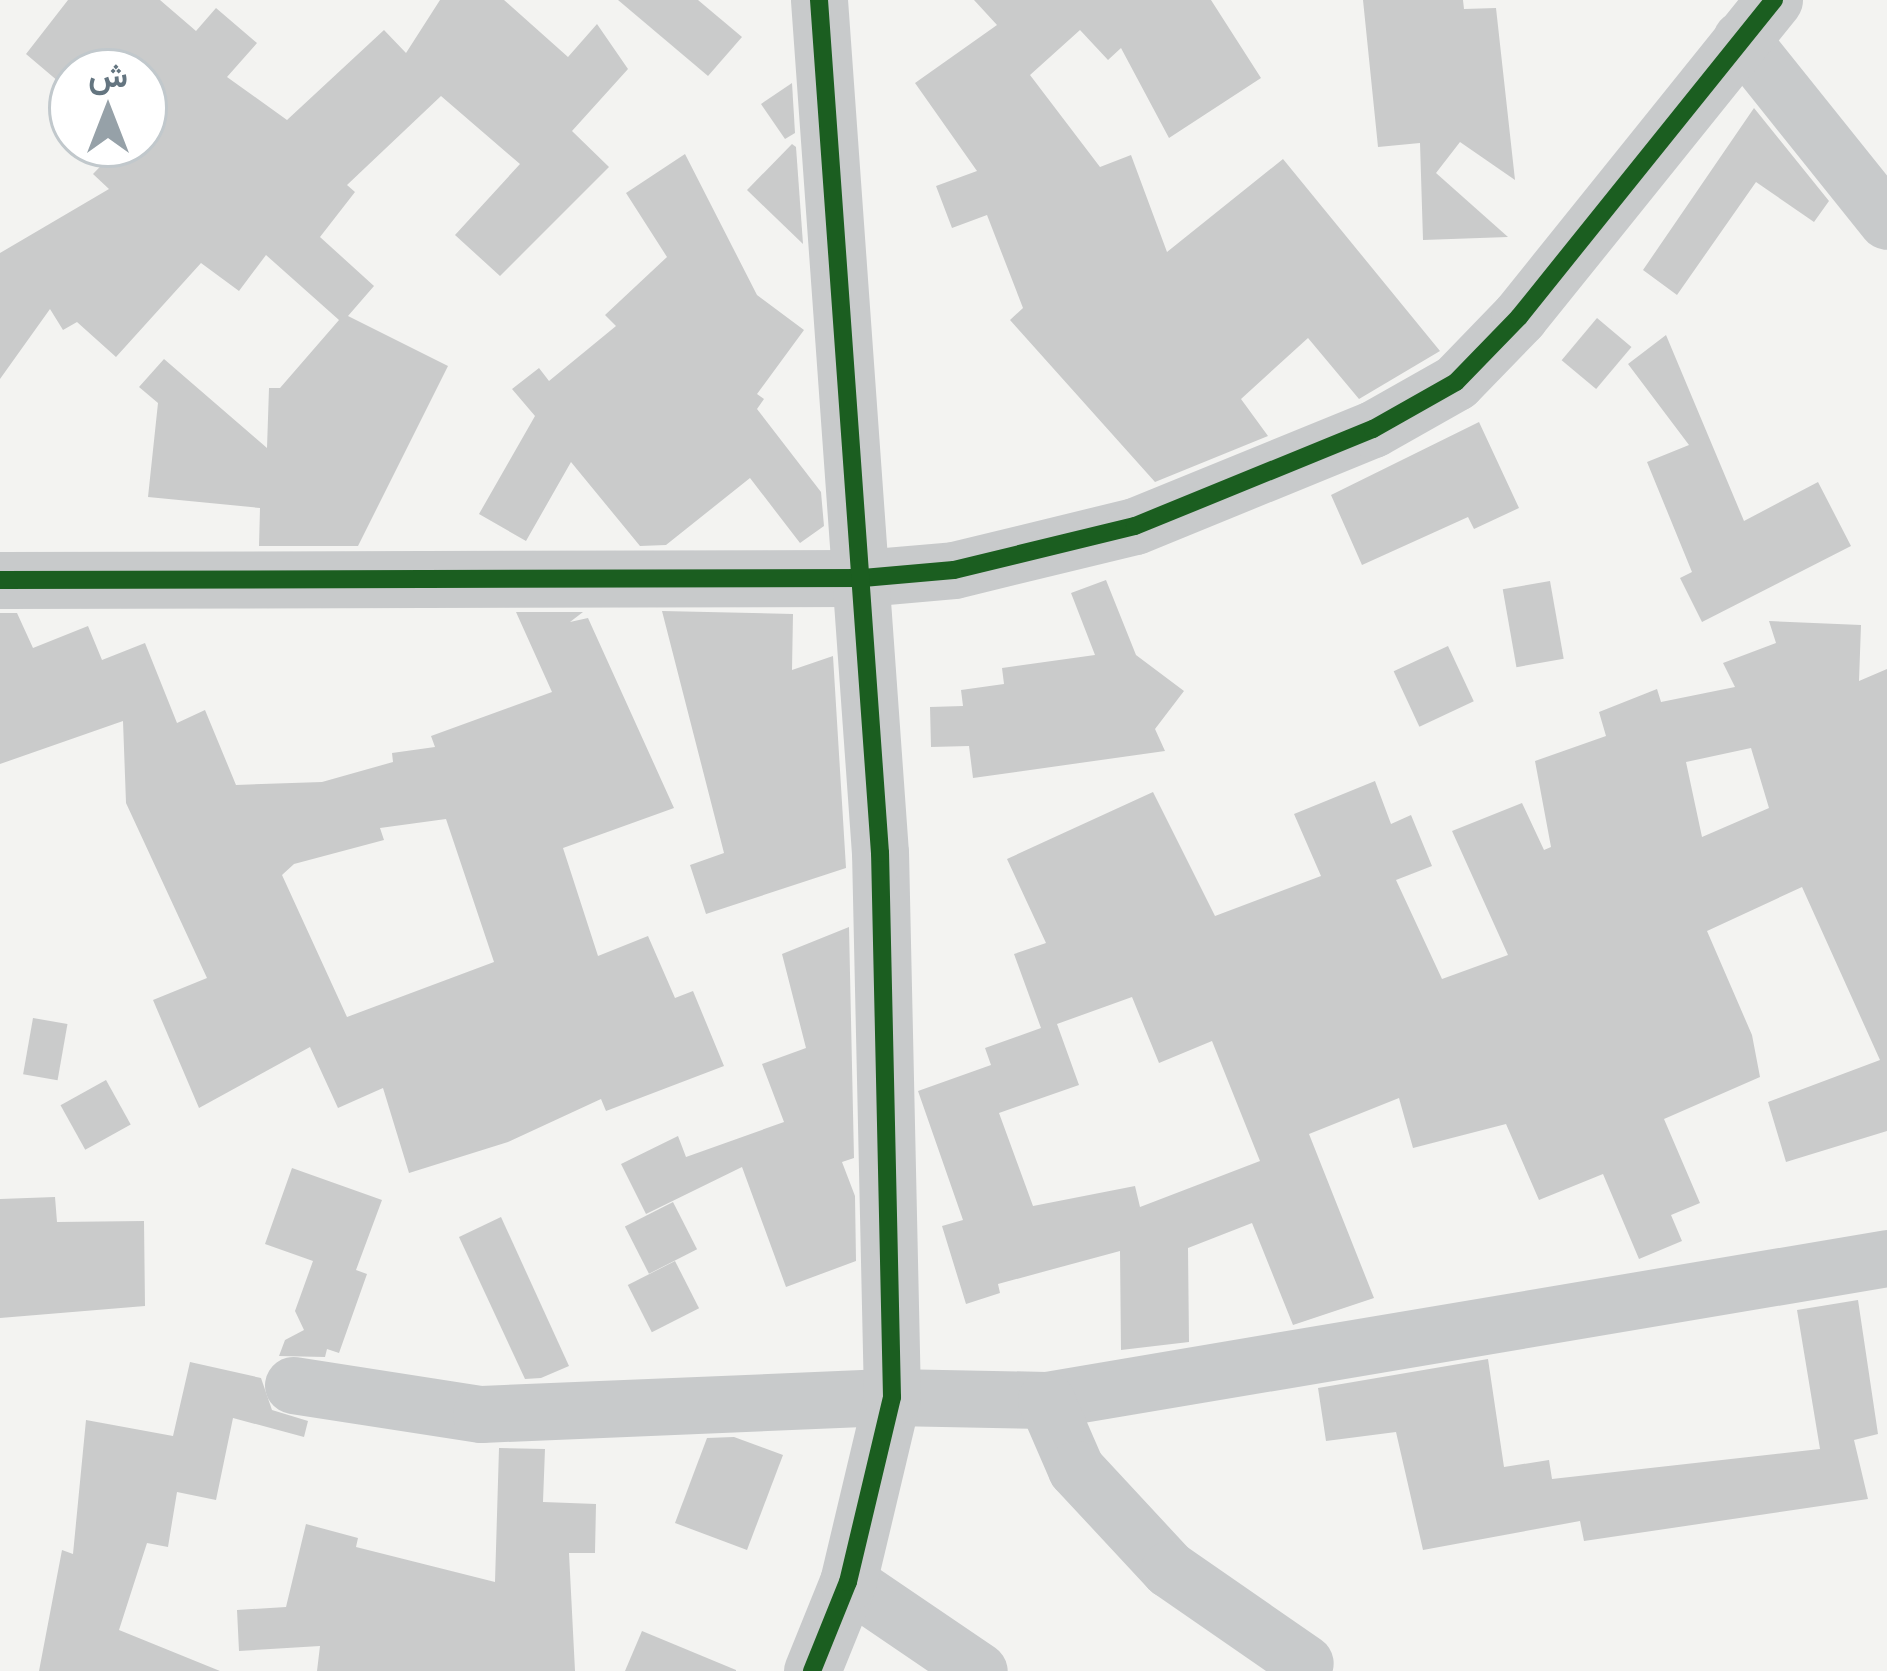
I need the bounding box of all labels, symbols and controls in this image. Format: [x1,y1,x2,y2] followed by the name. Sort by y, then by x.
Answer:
[48,48,168,168] north arrow
[88,53,128,96] text: ش

